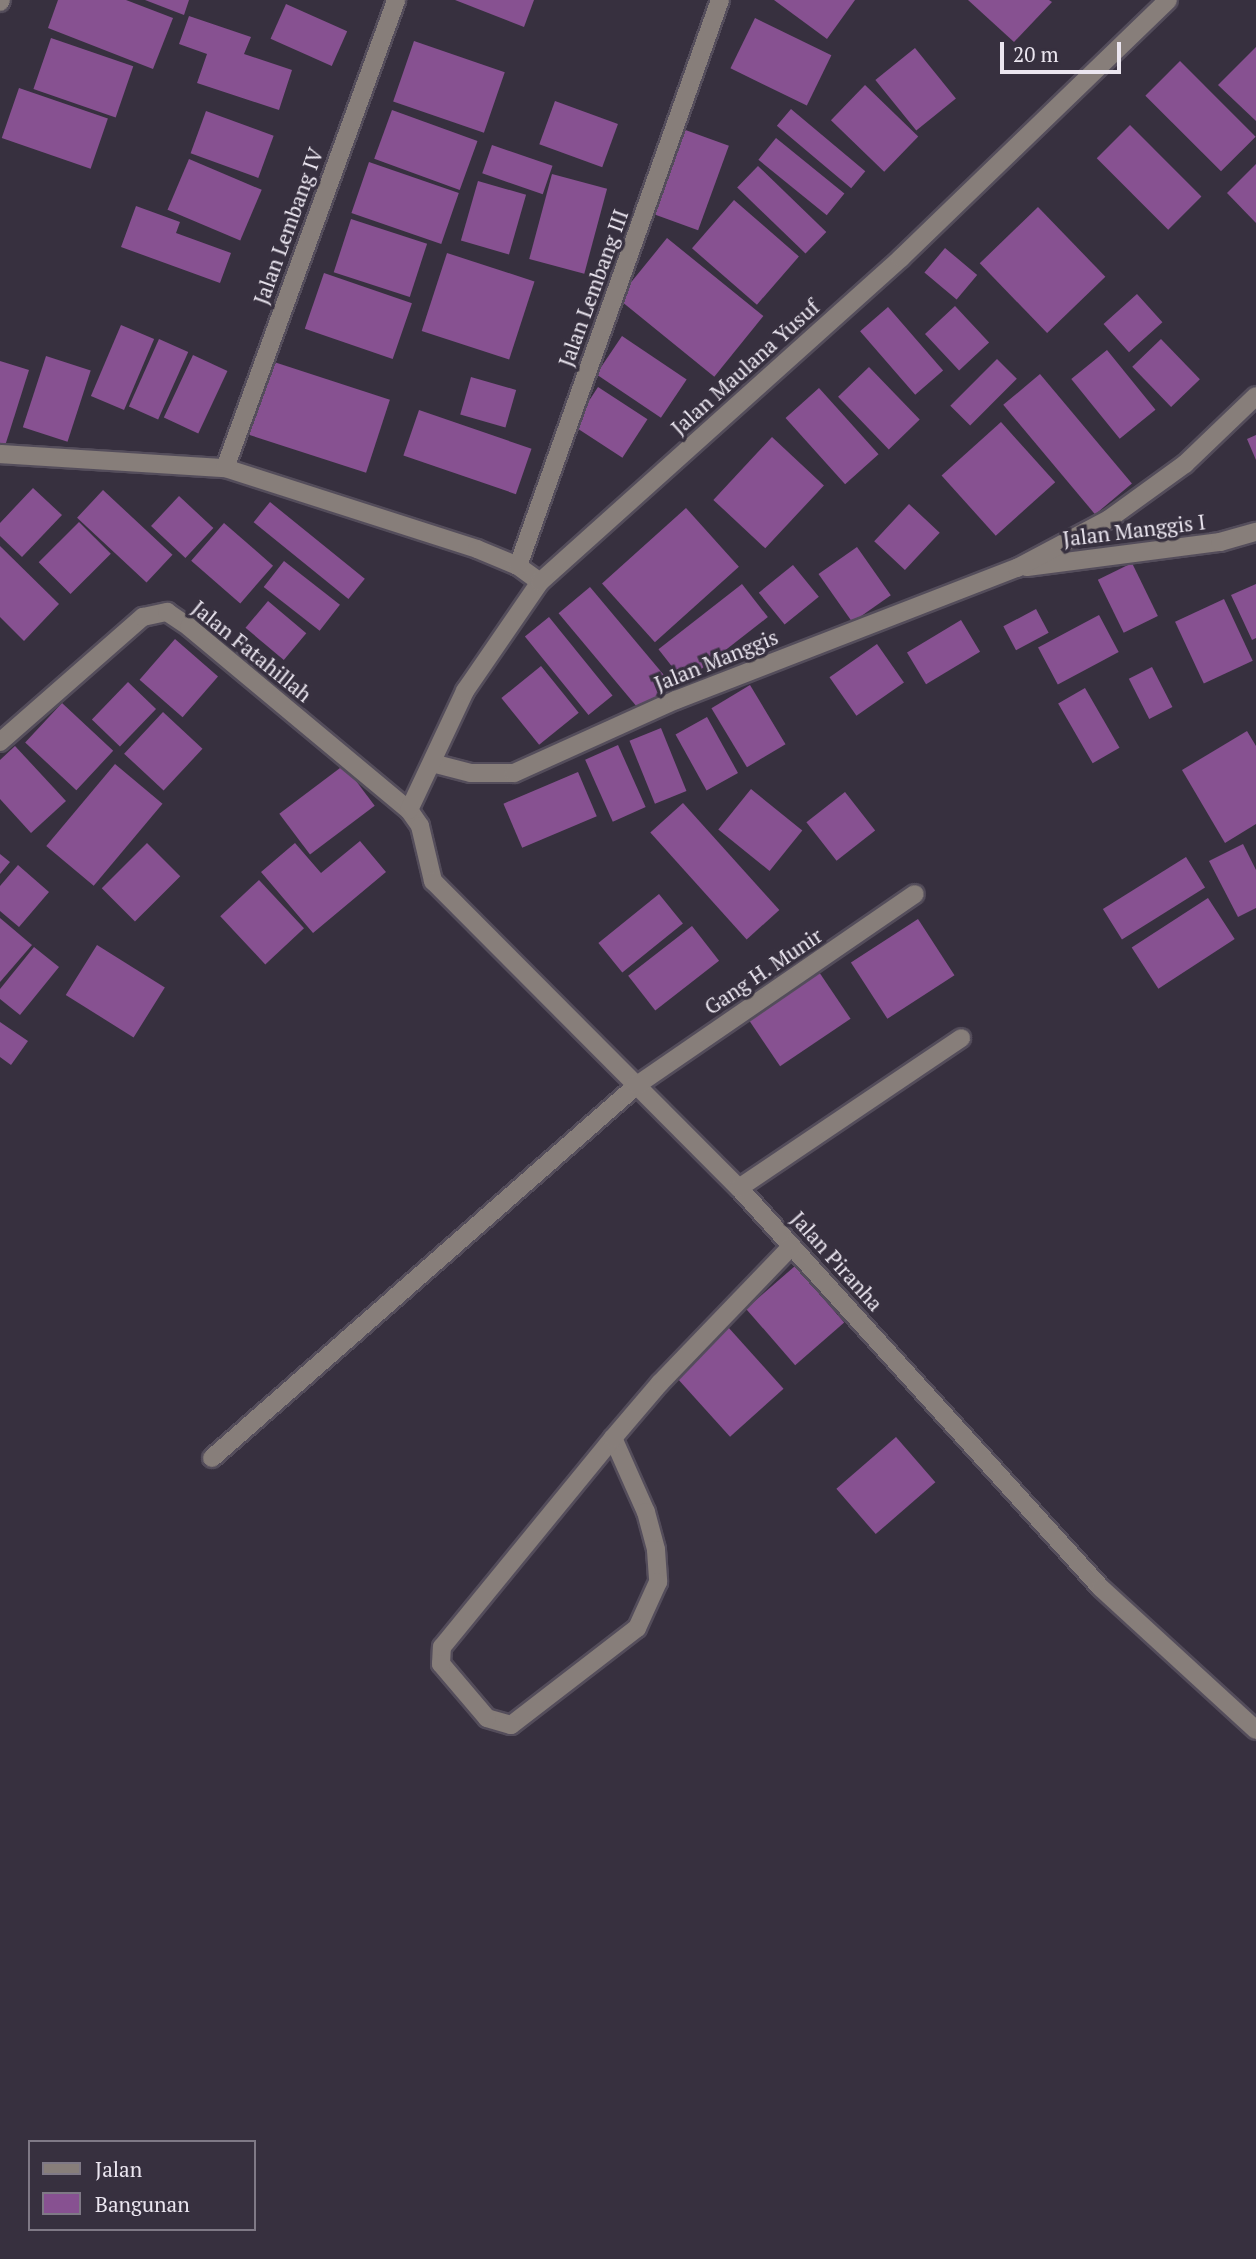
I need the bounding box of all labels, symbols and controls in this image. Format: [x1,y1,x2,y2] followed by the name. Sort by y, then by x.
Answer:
[1004,28,1125,72] scale bar
[1013,40,1059,68] text: 20 m
[248,144,328,308] street label: Jalan Lembang IV
[553,206,633,370] street label: Jalan Lembang III
[666,294,824,440] street label: Jalan Maulana Yusuf
[1061,509,1207,551] street label: Jalan Manggis I
[187,595,317,707] street label: Jalan Fatahillah
[651,624,781,696] street label: Jalan Manggis
[699,922,827,1020] street label: Gang H. Munir
[786,1206,888,1316] street label: Jalan Piranha
[28,2140,256,2231] legend
[95,2155,142,2183] text: Jalan
[95,2190,190,2218] text: Bangunan

